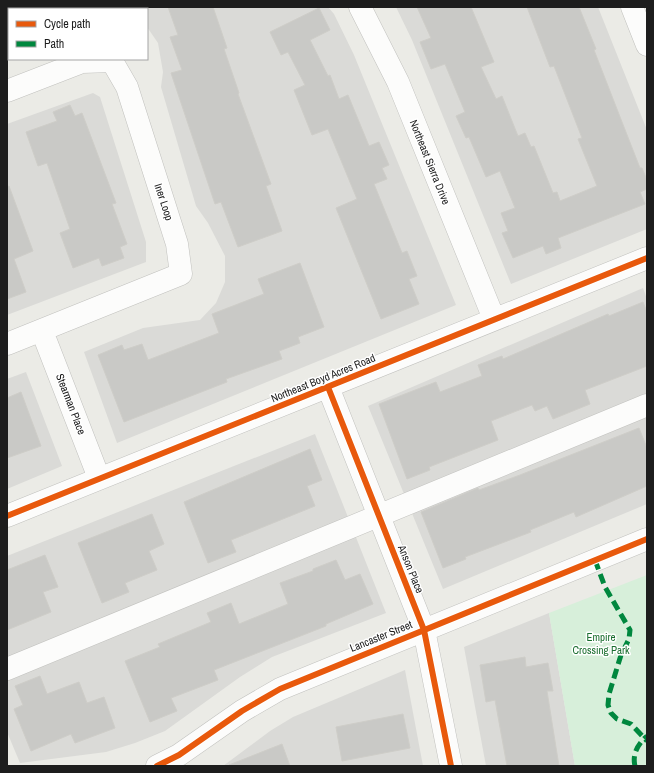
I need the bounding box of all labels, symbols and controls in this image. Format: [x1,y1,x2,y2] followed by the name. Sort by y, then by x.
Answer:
[8,8,148,60] legend
[44,16,91,32] text: Cycle path
[44,36,64,52] text: Path
[407,118,453,206] street label: Northeast Sierra Drive
[151,182,177,222] street label: Iner Loop
[269,351,377,405] street label: Northeast Boyd Acres Road
[53,372,89,436] street label: Stearman Place
[395,542,427,595] street label: Anson Place
[348,617,415,655] street label: Lancaster Street
[572,630,630,657] park label: Empire Crossing Park

